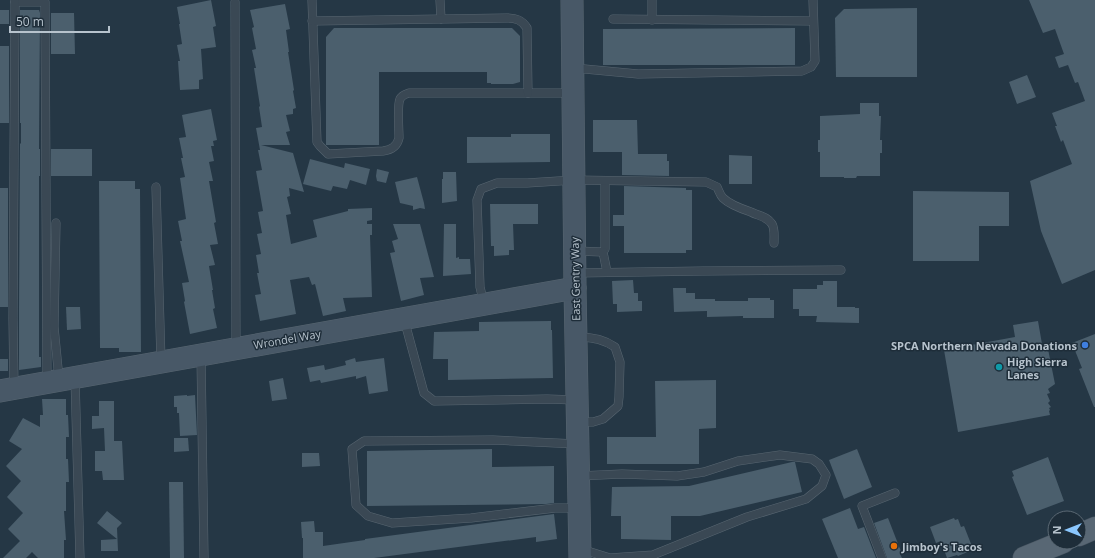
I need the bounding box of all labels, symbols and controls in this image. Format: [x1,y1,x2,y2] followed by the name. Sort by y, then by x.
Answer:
[10,8,109,34] scale bar
[16,13,44,30] text: 50 m
[567,237,583,321] street label: East Gentry Way
[252,326,322,352] street label: Wrondel Way
[891,338,1078,353] place label: SPCA Northern Nevada Donations
[1080,340,1090,350] marker: SPCA Northern Nevada Donations
[1007,354,1068,382] place label: High Sierra Lanes
[994,362,1004,372] marker: High Sierra Lanes
[1047,510,1087,550] north arrow
[1049,526,1064,534] text: N
[901,539,983,554] place label: Jimboy's Tacos
[889,541,899,551] marker: Jimboy's Tacos

